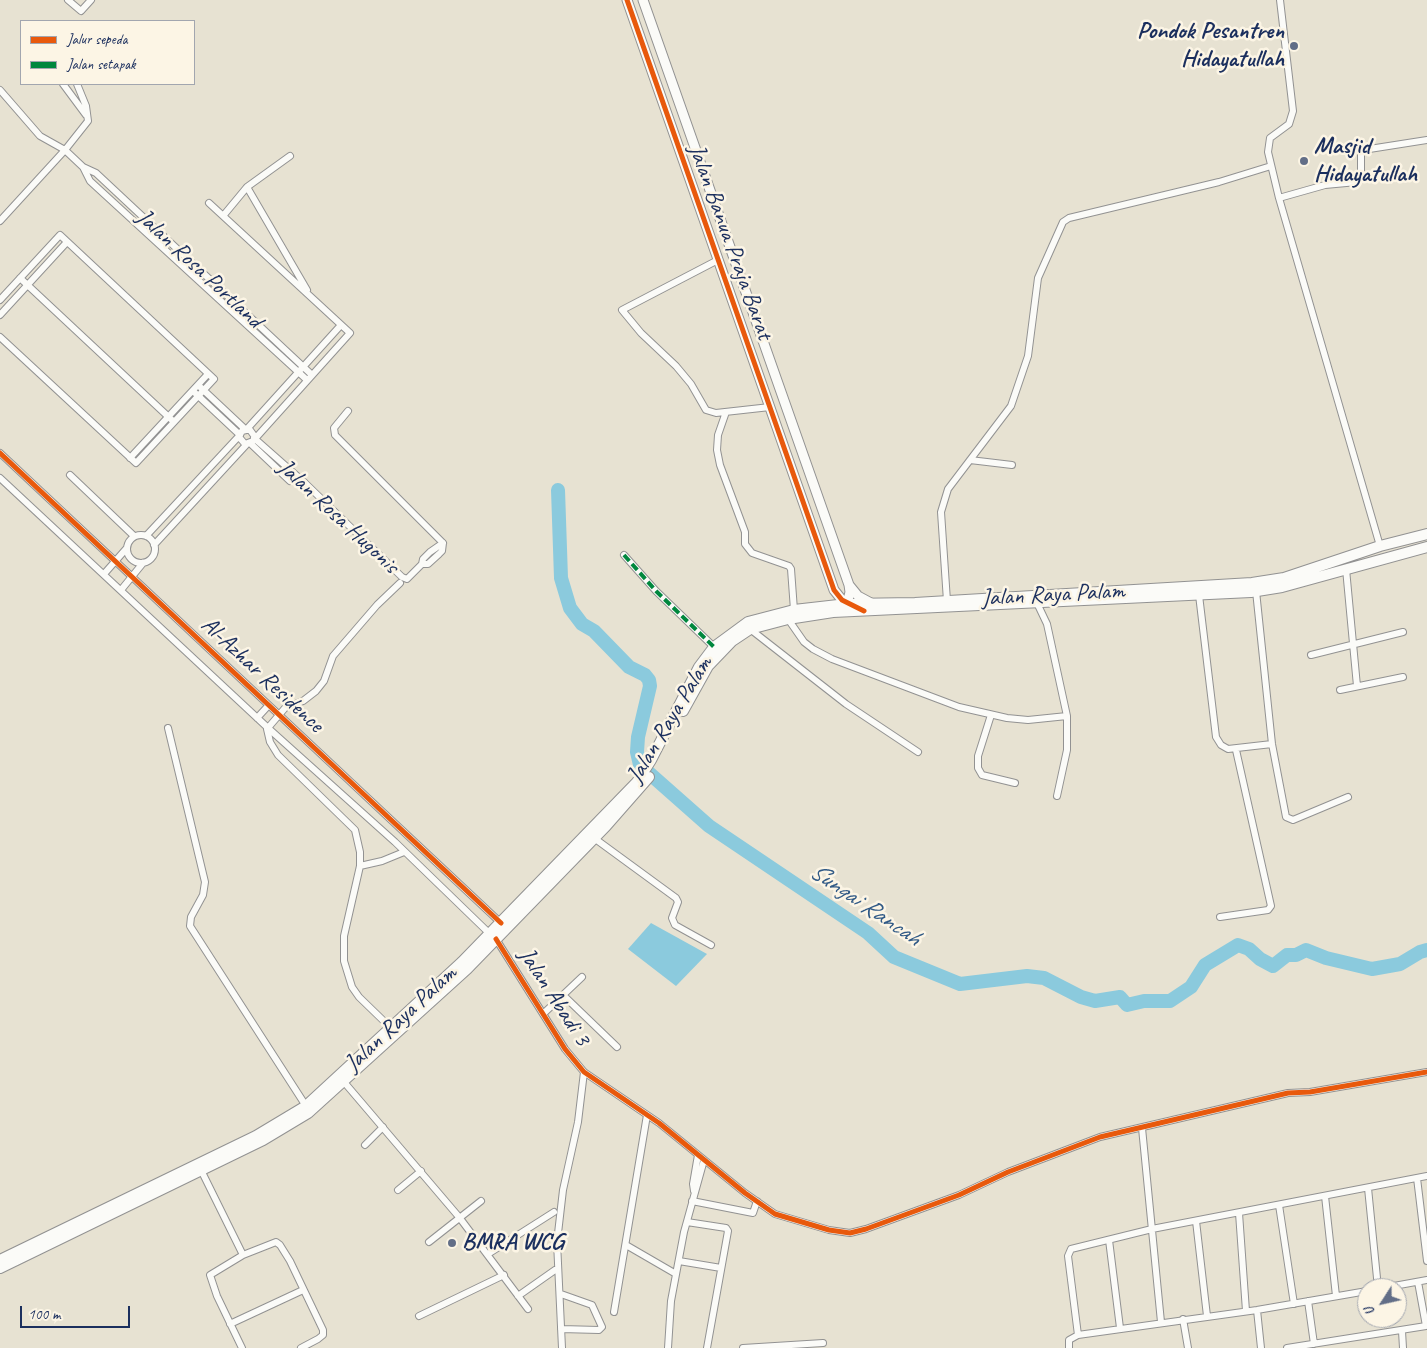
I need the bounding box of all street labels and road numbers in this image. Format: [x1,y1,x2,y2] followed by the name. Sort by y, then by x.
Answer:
[681,140,779,344] street label: Jalan Banua Praja Barat
[130,203,268,335] street label: Jalan Rosa Portland
[271,453,405,581] street label: Jalan Rosa Hugonis
[981,577,1125,613] street label: Jalan Raya Palam
[195,611,329,739] street label: Al-Azhar Residence
[621,651,719,789] street label: Jalan Raya Palam
[512,943,596,1051] street label: Jalan Abadi 3
[339,960,463,1078] street label: Jalan Raya Palam

